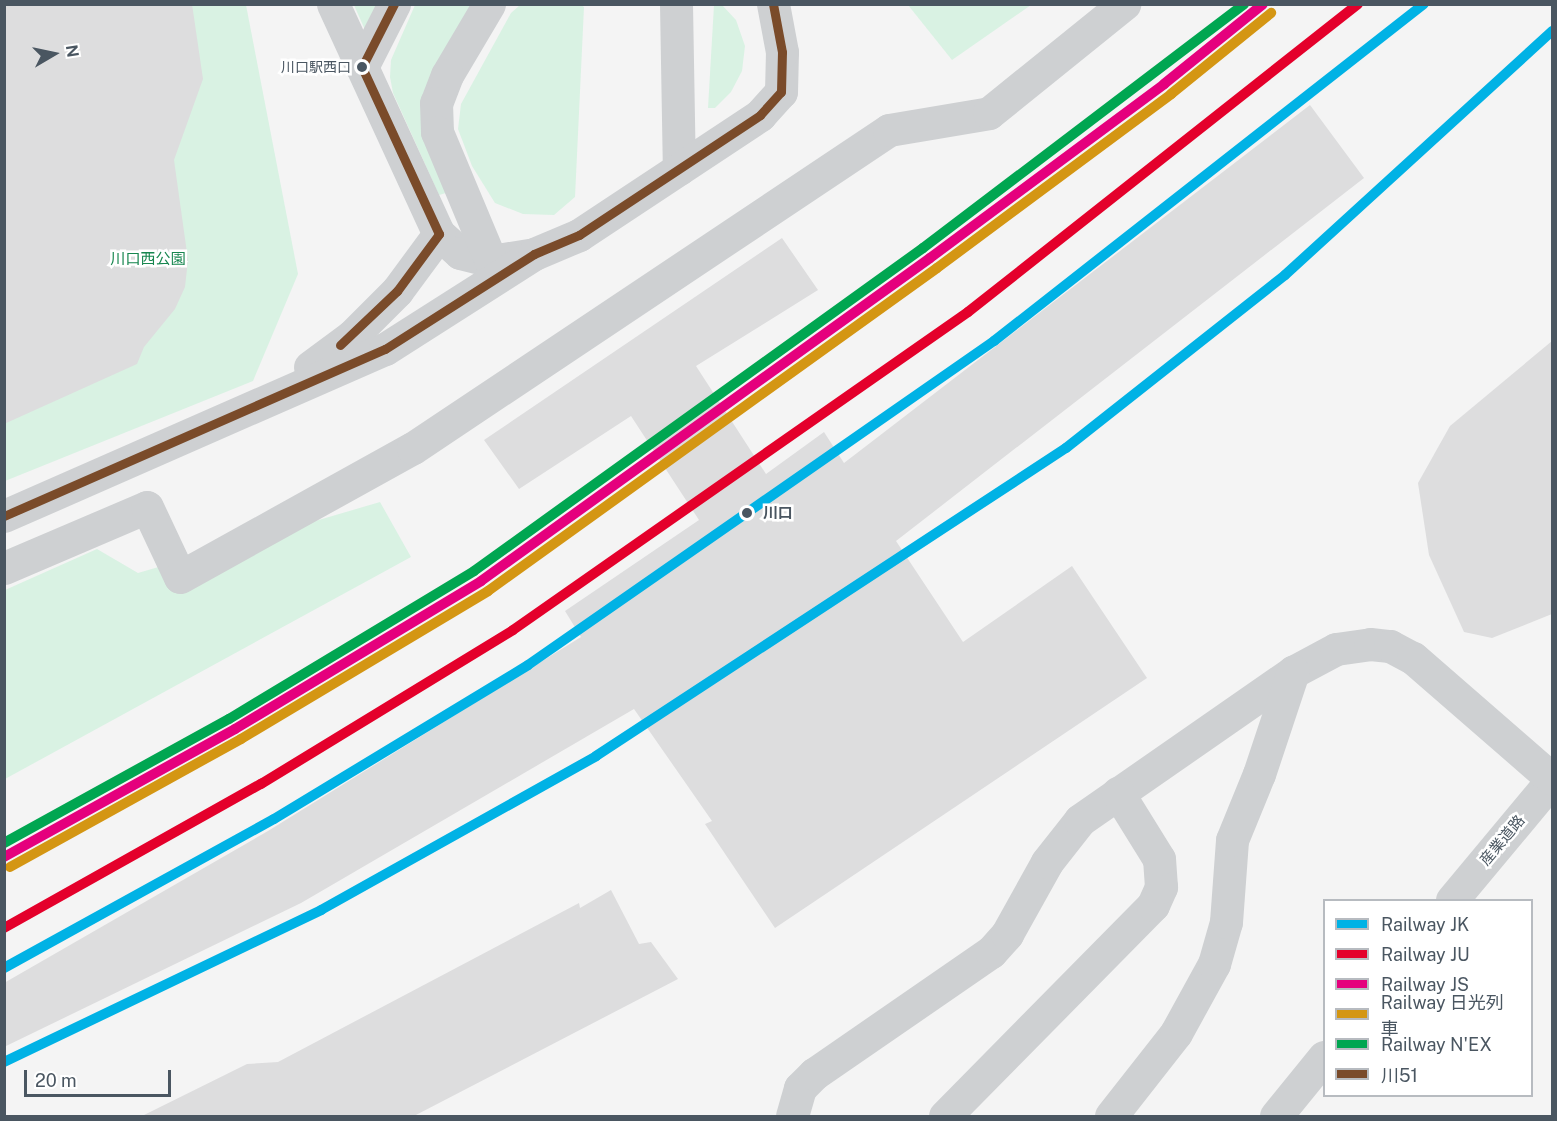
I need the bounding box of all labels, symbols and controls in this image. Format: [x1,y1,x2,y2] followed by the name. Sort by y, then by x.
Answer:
[24,24,84,84] north arrow
[62,43,83,59] text: N
[281,59,351,75] place label: 川口駅西口
[356,61,368,73] marker: 川口駅西口
[111,250,185,268] park label: 川口西公園
[736,502,758,524] marker: 川口
[763,504,793,522] place label: 川口
[1476,811,1528,869] street label: 産業道路
[1323,899,1533,1097] legend
[1381,914,1469,935] text: Railway JK
[1381,944,1470,965] text: Railway JU
[1381,974,1469,995] text: Railway JS
[1381,992,1504,1039] text: Railway 日光列車
[1381,1034,1492,1055] text: Railway N'EX
[27,1058,174,1096] scale bar
[1381,1065,1418,1086] text: 川51
[35,1070,77,1091] text: 20 m

